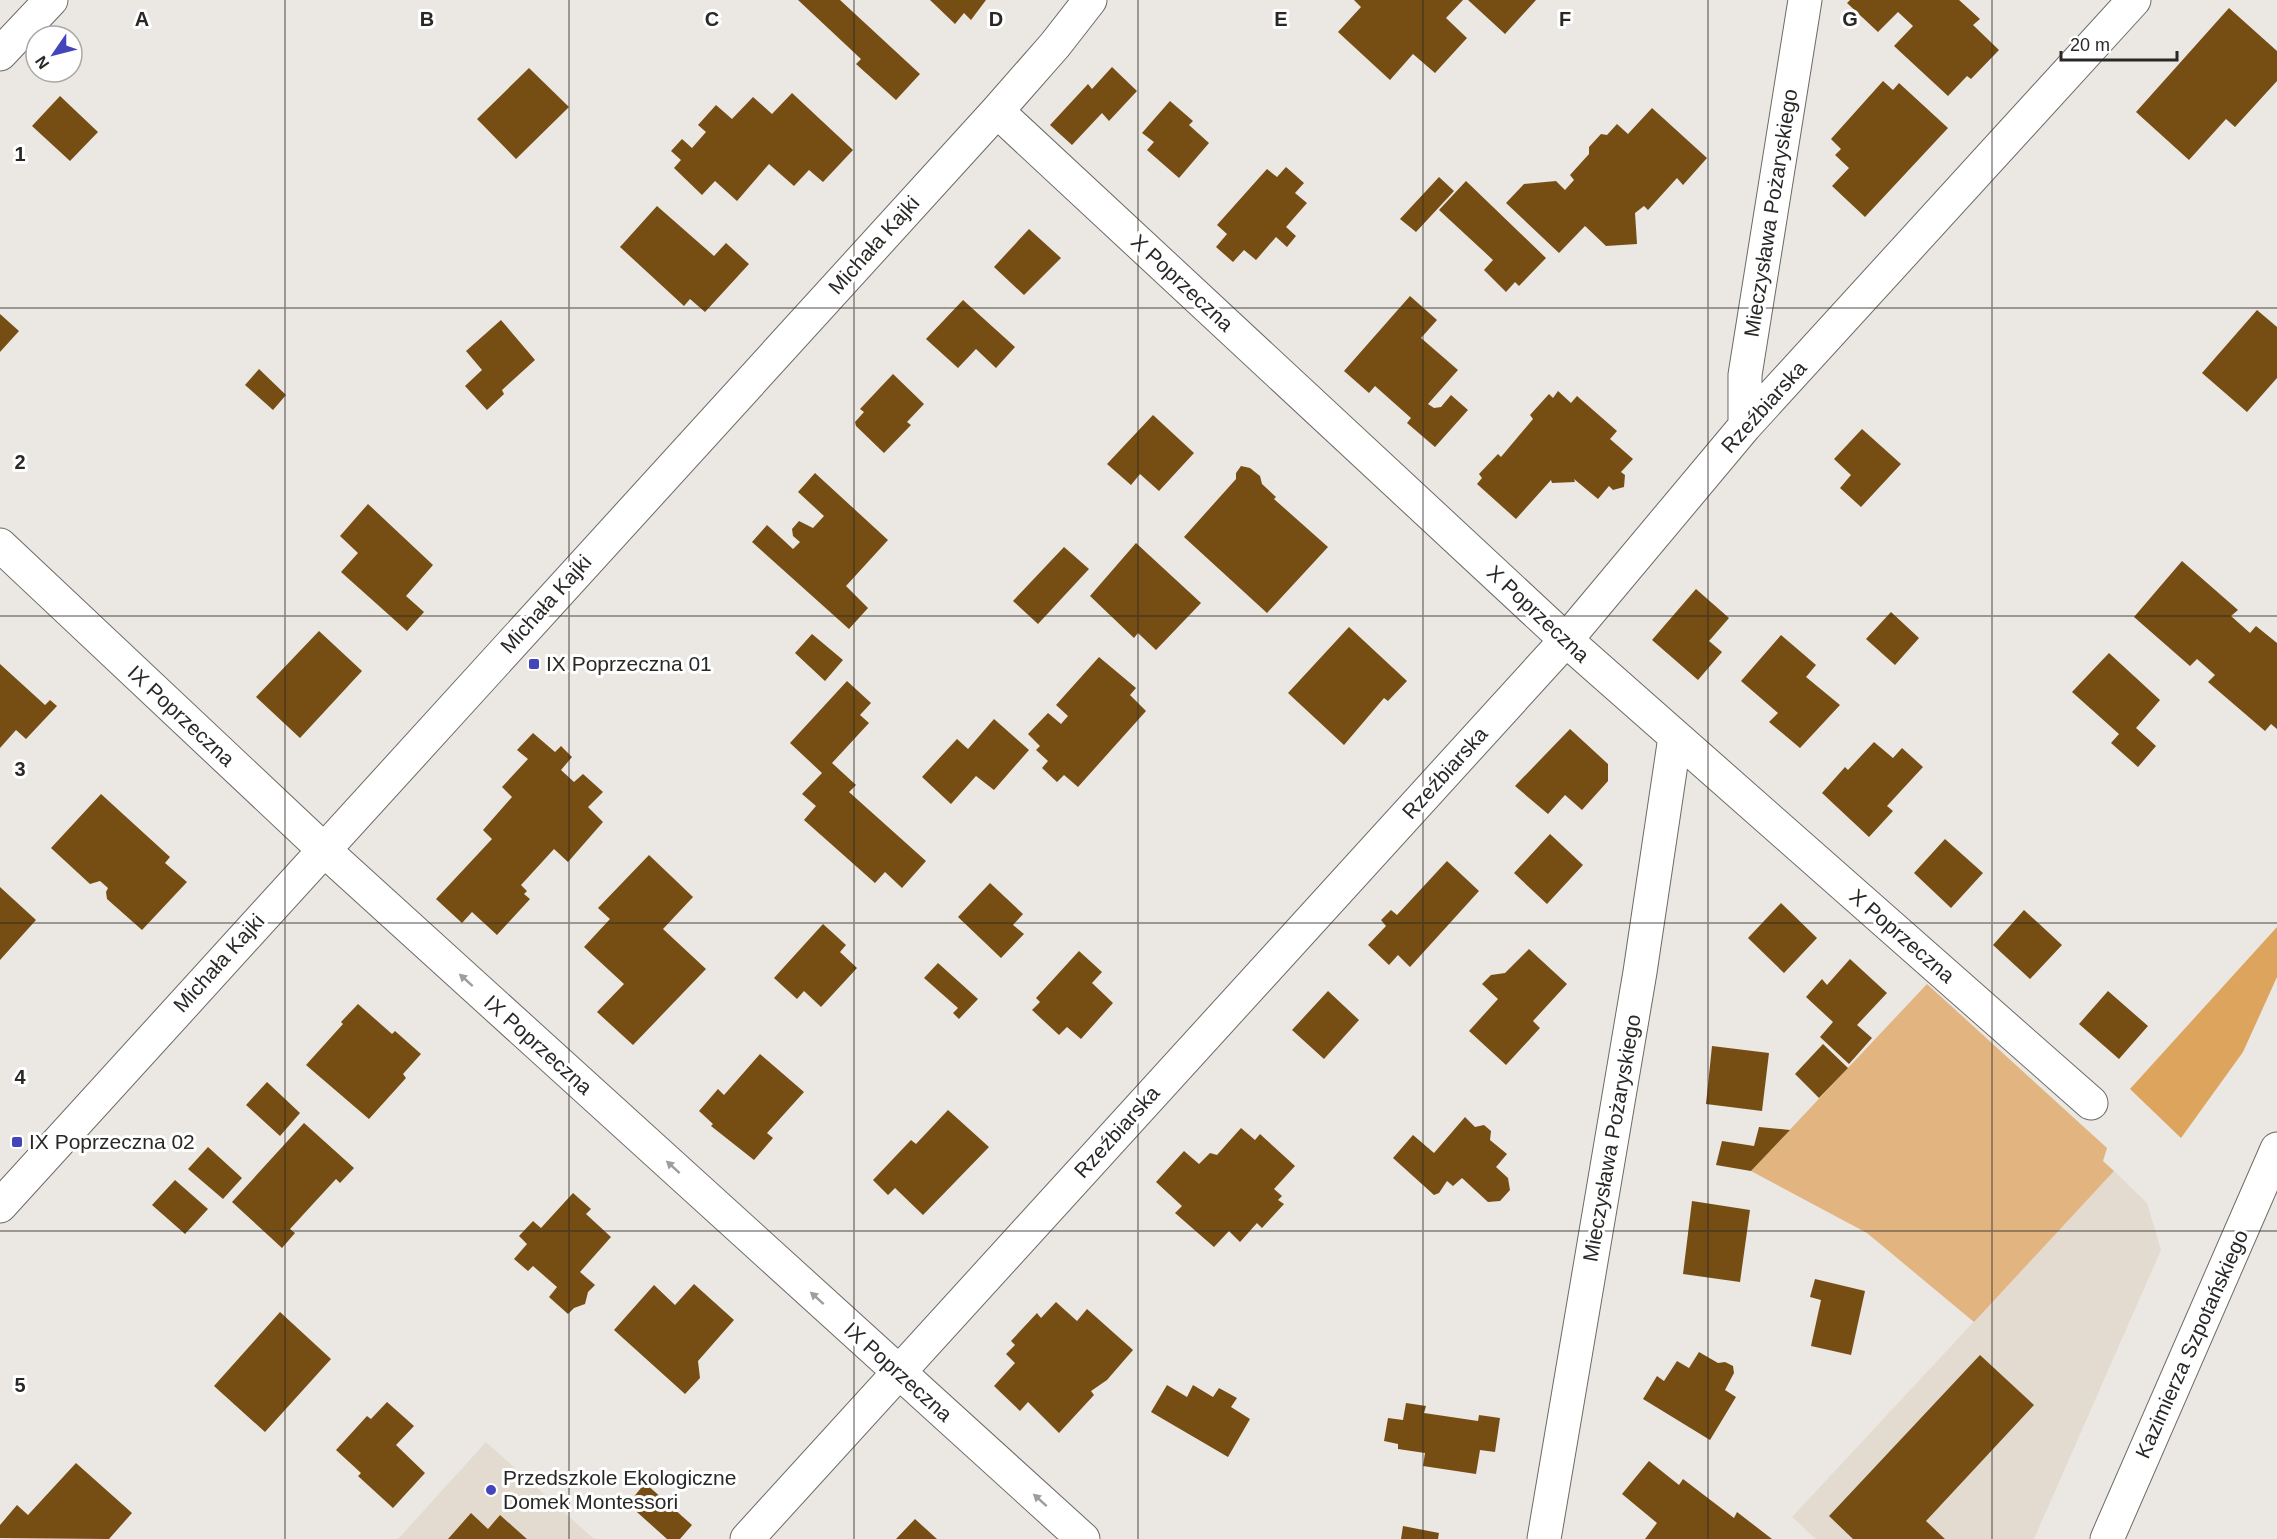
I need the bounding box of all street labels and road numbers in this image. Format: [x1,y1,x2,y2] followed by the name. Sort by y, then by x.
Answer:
[1740,87,1801,339] street label: Mieczysława Pożaryskiego
[824,191,924,298] street label: Michała Kajki
[1127,230,1238,336] street label: X Poprzeczna
[1716,356,1811,457] street label: Rzeźbiarska
[496,550,596,657] street label: Michała Kajki
[1483,561,1594,667] street label: X Poprzeczna
[124,661,239,771] street label: IX Poprzeczna
[1397,722,1492,823] street label: Rzeźbiarska
[1845,884,1959,987] street label: X Poprzeczna
[169,909,269,1016] street label: Michała Kajki
[480,990,597,1099] street label: IX Poprzeczna
[1578,1012,1645,1263] street label: Mieczysława Pożaryskiego
[1069,1081,1164,1182] street label: Rzeźbiarska
[2131,1226,2252,1462] street label: Kazimierza Szpotańskiego
[840,1317,957,1426] street label: IX Poprzeczna

